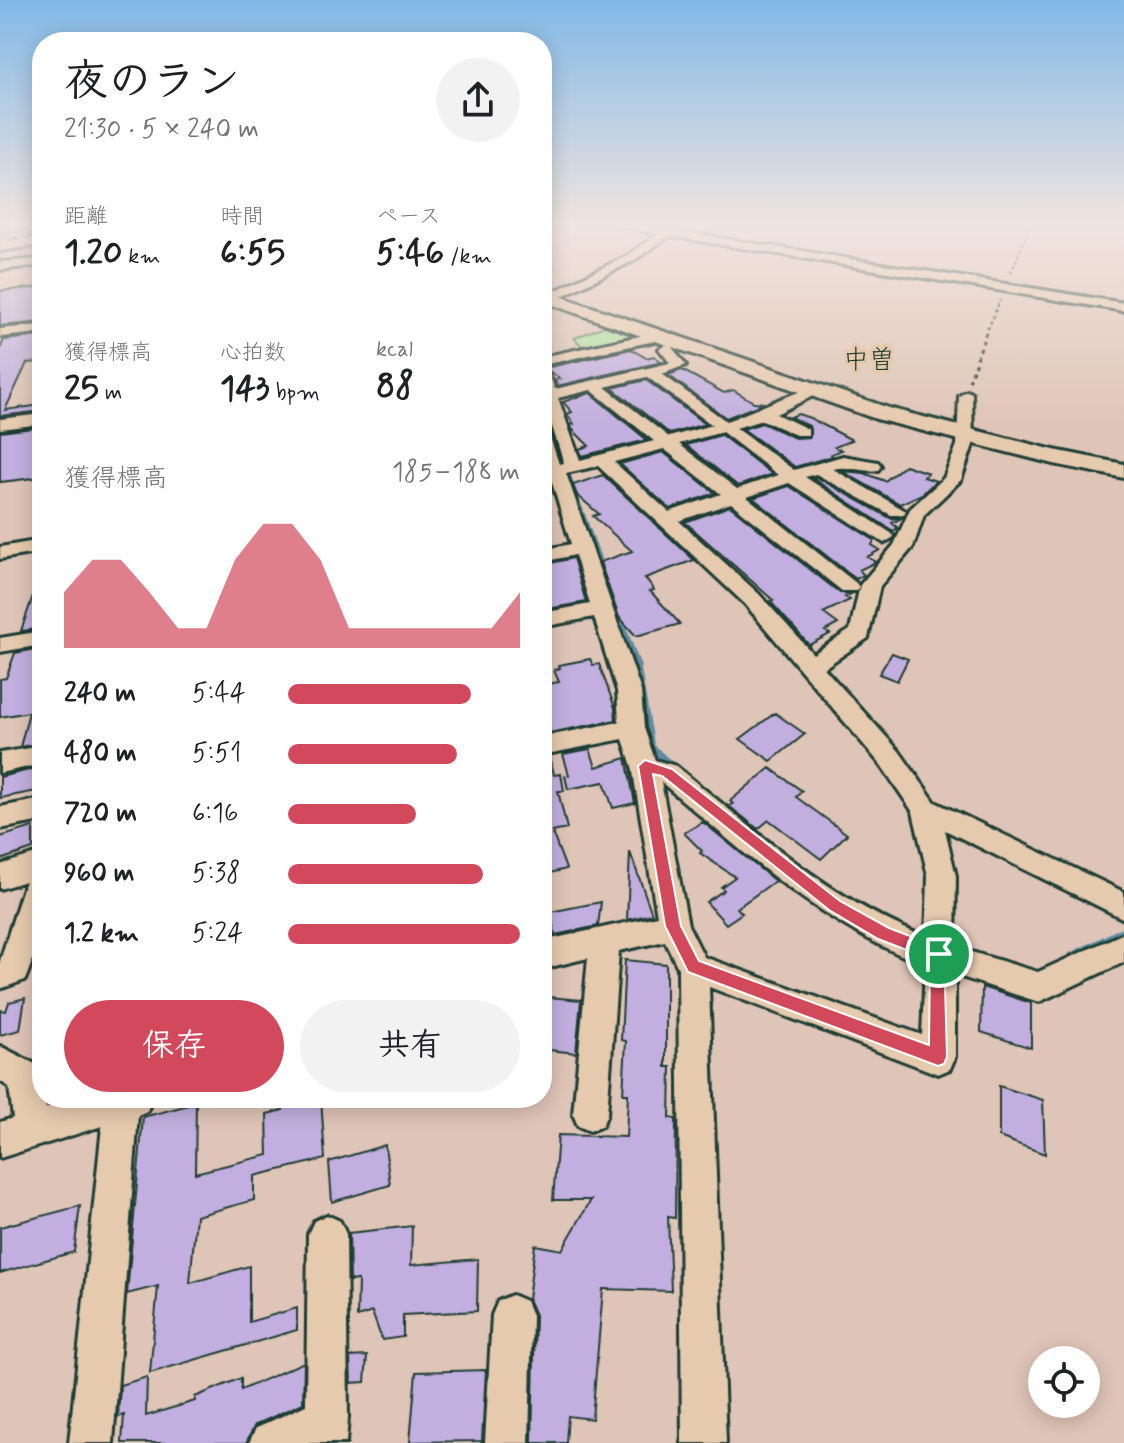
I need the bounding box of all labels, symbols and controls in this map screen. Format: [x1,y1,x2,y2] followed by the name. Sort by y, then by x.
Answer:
[64,54,240,112] text: 夜のラン
[436,58,520,142] button: share
[64,113,259,147] text: 21:30 · 5 × 240 m
[64,203,108,231] text: 距離
[220,203,264,231] text: 時間
[376,203,441,231] text: ペース
[64,231,122,276] text: 1.20
[220,231,285,276] text: 6:55
[376,231,444,276] text: 5:46
[122,243,160,271] text: km
[444,243,492,271] text: /km
[376,336,413,364] text: kcal
[64,339,152,367] text: 獲得標高
[220,339,286,367] text: 心拍数
[843,344,895,378] district label: 中曽
[376,364,414,409] text: 88
[64,367,99,412] text: 25
[220,367,270,412] text: 143
[99,379,122,407] text: m
[270,379,320,407] text: bpm
[392,456,520,490] text: 185–188 m
[64,462,168,496] text: 獲得標高
[64,677,136,711] text: 240 m
[192,677,245,711] text: 5:44
[64,737,137,771] text: 480 m
[192,737,241,771] text: 5:51
[64,797,137,831] text: 720 m
[192,797,238,831] text: 6:16
[64,857,135,891] text: 960 m
[192,857,241,891] text: 5:38
[64,917,139,951] text: 1.2 km
[192,917,243,951] text: 5:24
[905,920,973,988] pin
[917,932,961,976] icon: arrive
[64,1000,284,1092] button: 保存
[300,1000,520,1092] button: 共有
[1028,1346,1100,1418] map controls
[1028,1346,1100,1418] button: locate

